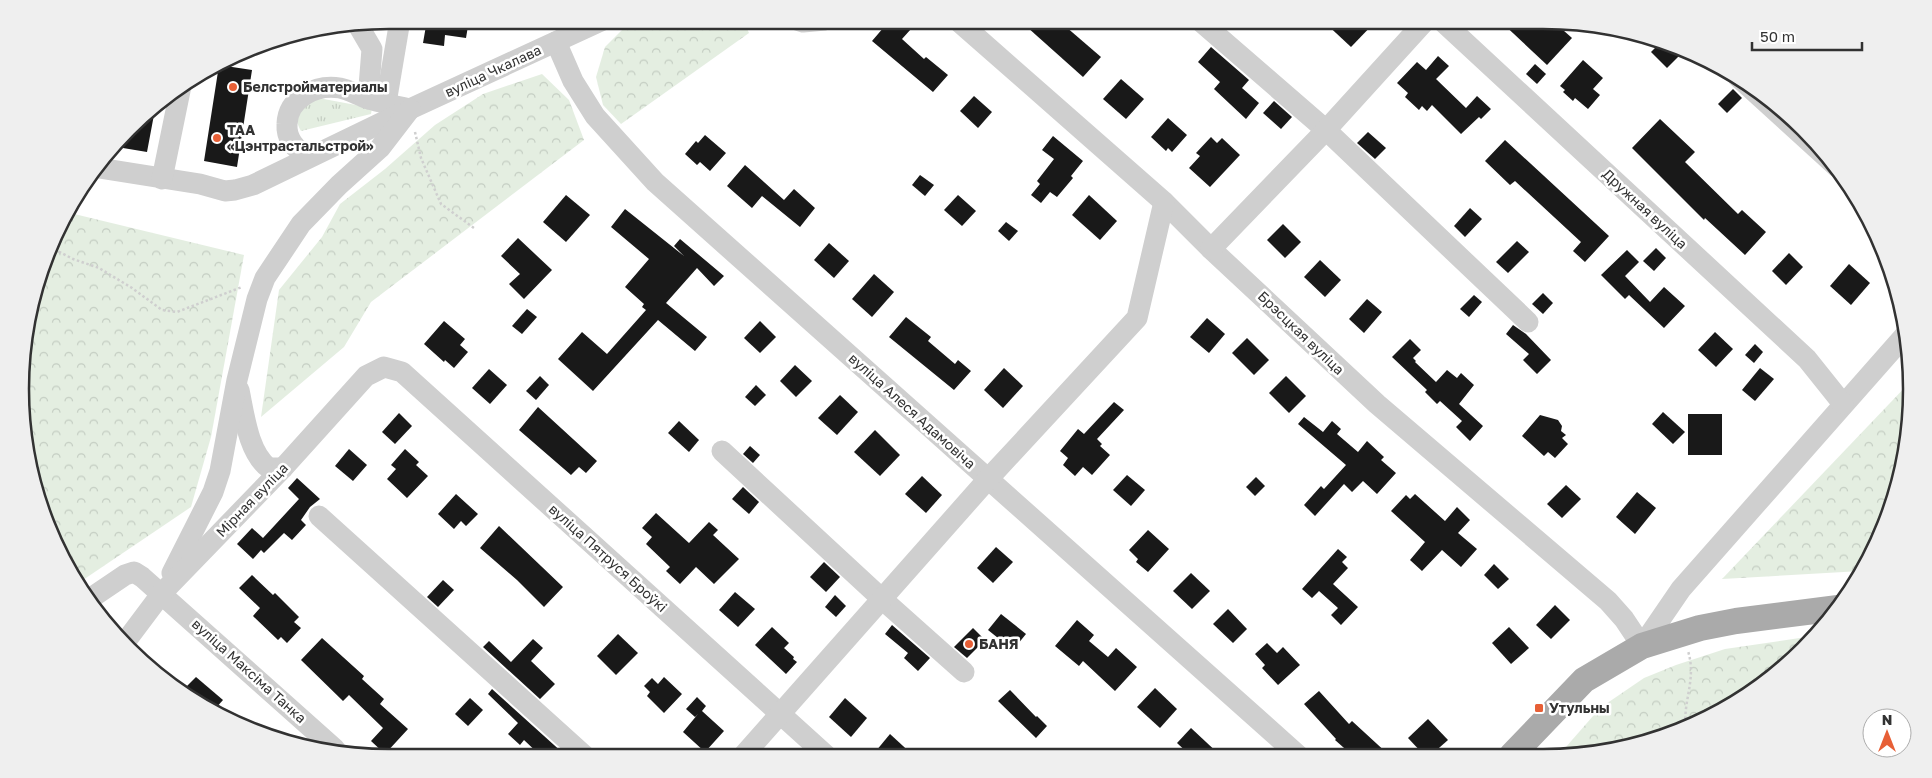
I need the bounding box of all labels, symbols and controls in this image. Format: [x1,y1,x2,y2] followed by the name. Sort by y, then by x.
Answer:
[1752,20,1862,52] scale bar
[1760,27,1795,45] text: 50 m
[442,41,544,100] street label: вуліца Чкалава
[243,78,388,95] place label: Белстройматериалы
[227,81,239,93] marker: Белстройматериалы
[227,121,374,154] place label: ТАА «Цэнтрастальстрой»
[211,132,223,144] marker: ТАА «Цэнтрастальстрой»
[1599,165,1691,252] street label: Дружная вуліца
[1255,287,1348,378] street label: Брэсцкая вуліца
[846,349,979,472] street label: вуліца Алеся Адамовіча
[212,459,291,540] street label: Мірная вуліца
[546,500,671,615] street label: вуліца Пятруся Броўкі
[189,615,310,726] street label: вуліца Максіма Танка
[979,635,1019,652] place label: БАНЯ
[963,638,975,650] marker: БАНЯ
[1549,699,1610,716] place label: Утульны
[1533,702,1545,714] marker: Утульны
[1862,708,1912,758] north arrow
[1882,711,1892,728] text: N

